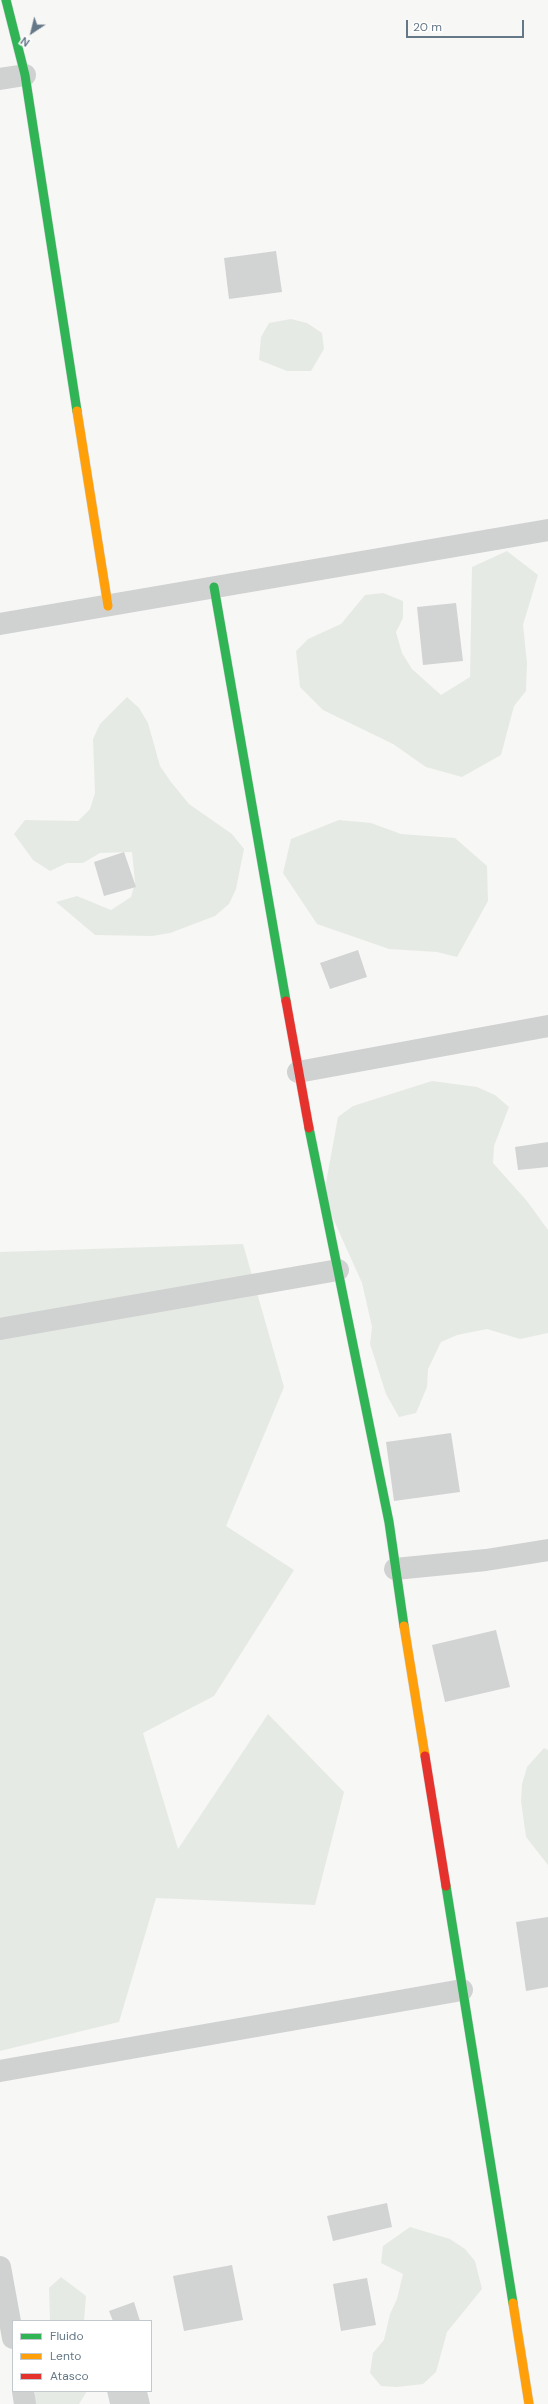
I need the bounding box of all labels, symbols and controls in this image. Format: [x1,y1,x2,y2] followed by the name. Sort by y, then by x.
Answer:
[12,12,52,52] north arrow
[408,12,526,38] scale bar
[413,19,442,35] text: 20 m
[18,34,32,50] text: N
[12,2320,152,2392] legend
[50,2328,84,2344] text: Fluido
[50,2348,81,2364] text: Lento
[50,2368,89,2384] text: Atasco

